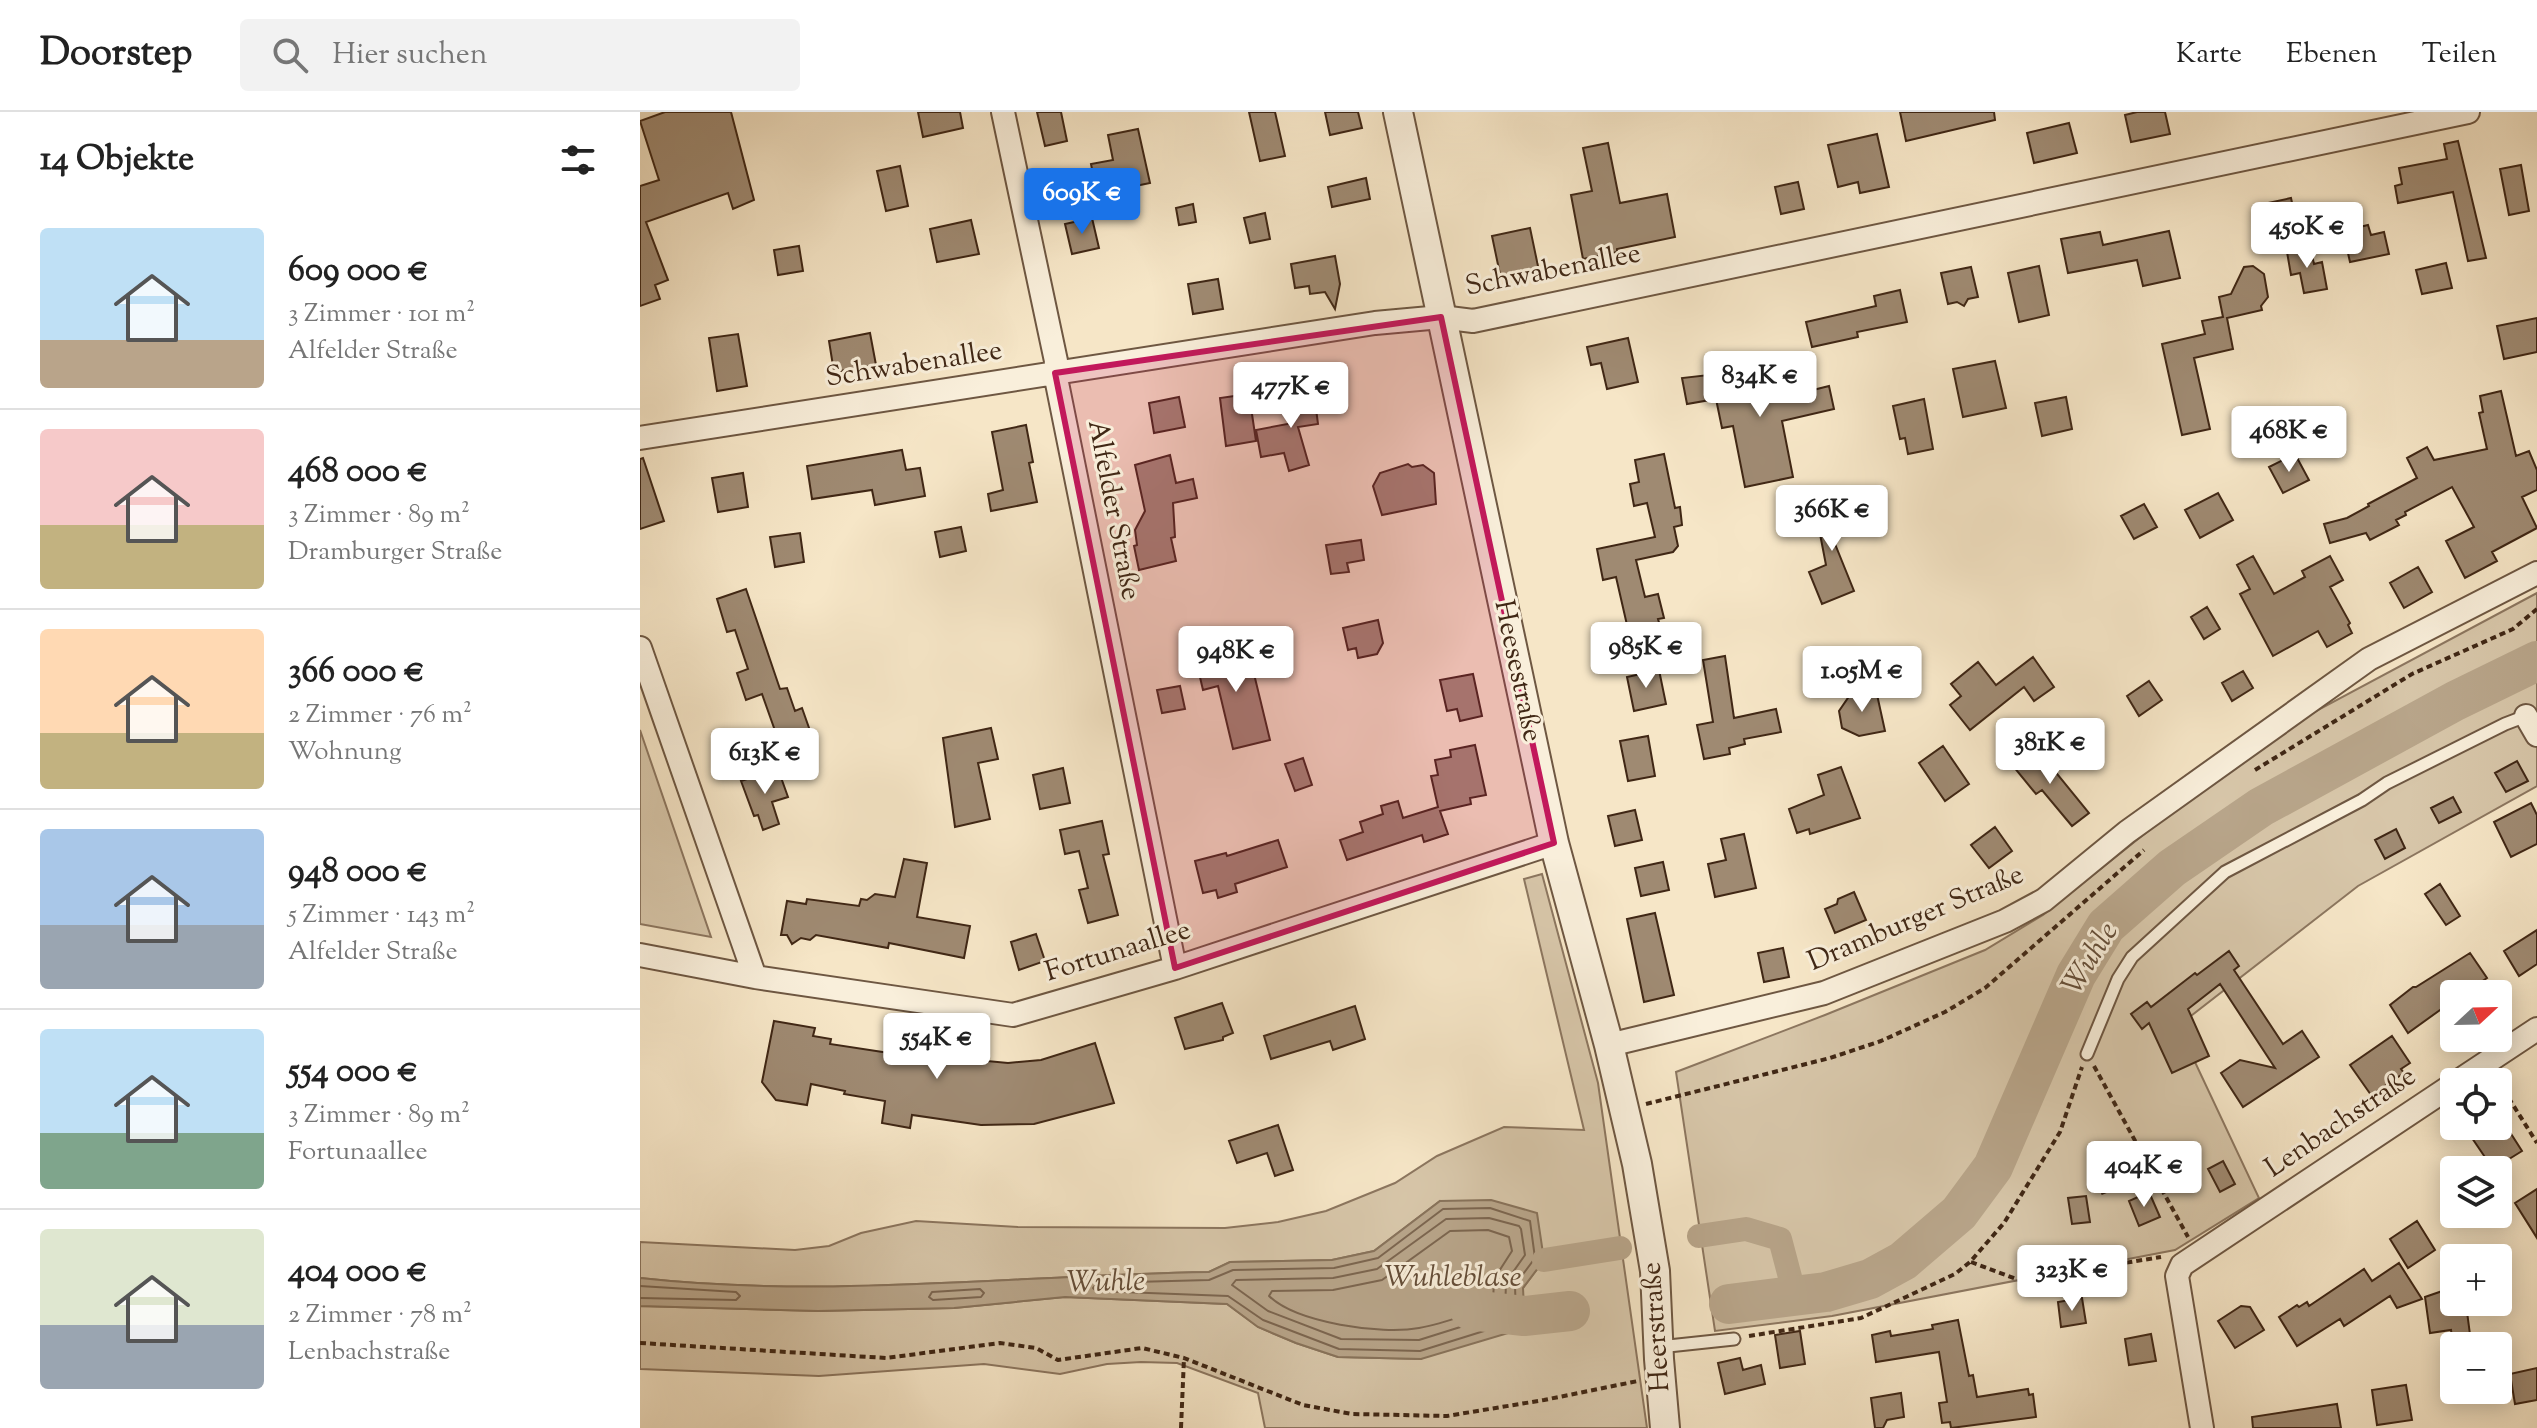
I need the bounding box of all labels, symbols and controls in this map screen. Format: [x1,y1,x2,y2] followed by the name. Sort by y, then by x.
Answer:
[240,19,800,91] search box
[40,28,192,82] text: Doorstep
[268,33,312,77] icon: search
[332,34,488,77] text: Hier suchen
[2176,35,2242,75] text: Karte
[2286,35,2378,75] text: Ebenen
[2422,35,2497,75] text: Teilen
[40,136,194,185] text: 14 Objekte
[556,138,600,182] icon: filters
[1017,168,1147,236] pin: 609K €
[1042,175,1122,212] text: 609K €
[2242,202,2372,270] pin: 450K €
[2269,209,2345,246] text: 450K €
[1462,234,1644,308] street label: Schwabenallee
[288,247,429,296] text: 609 000 €
[104,260,200,356] icon: home
[288,296,475,333] text: 3 Zimmer · 101 m²
[823,331,1005,399] street label: Schwabenallee
[288,333,458,370] text: Alfelder Straße
[1695,351,1825,419] pin: 834K €
[1722,358,1798,395] text: 834K €
[1226,362,1356,430] pin: 477K €
[1251,369,1331,406] text: 477K €
[2224,406,2354,474] pin: 468K €
[2249,413,2329,450] text: 468K €
[1076,417,1150,603] street label: Alfelder Straße
[288,448,428,497] text: 468 000 €
[104,461,200,557] icon: home
[1767,485,1897,553] pin: 366K €
[1794,492,1870,529] text: 366K €
[288,497,470,534] text: 3 Zimmer · 89 m²
[288,534,502,571] text: Dramburger Straße
[1482,596,1552,746] street label: Heesestraße
[1581,622,1711,690] pin: 985K €
[1171,626,1301,694] pin: 948K €
[1609,629,1683,666] text: 985K €
[1196,633,1276,670] text: 948K €
[1788,646,1936,714] pin: 1.05M €
[288,648,425,697] text: 366 000 €
[1821,653,1903,690] text: 1.05M €
[104,661,200,757] icon: home
[288,697,472,734] text: 2 Zimmer · 76 m²
[1985,718,2115,786] pin: 381K €
[2014,725,2086,762] text: 381K €
[700,728,830,796] pin: 613K €
[288,734,402,771] text: Wohnung
[729,735,801,772] text: 613K €
[288,848,428,897] text: 948 000 €
[1802,855,2030,983] street label: Dramburger Straße
[104,861,200,957] icon: home
[288,897,475,934] text: 5 Zimmer · 143 m²
[1040,911,1196,993] street label: Fortunaallee
[2052,914,2130,1004] water label: Wuhle
[288,934,458,971] text: Alfelder Straße
[2440,980,2512,1052] north arrow
[2440,980,2512,1404] map controls
[872,1013,1002,1081] pin: 554K €
[901,1020,973,1057] text: 554K €
[288,1048,418,1097] text: 554 000 €
[2257,1058,2425,1188] street label: Lenbachstraße
[104,1061,200,1157] icon: home
[2440,1068,2512,1140] button: locate
[288,1097,470,1134] text: 3 Zimmer · 89 m²
[288,1134,428,1171] text: Fortunaallee
[2079,1141,2209,1209] pin: 404K €
[2105,1148,2183,1185] text: 404K €
[2440,1156,2512,1228] button: layers
[2440,1244,2512,1316] button: +
[2007,1245,2137,1313] pin: 323K €
[288,1248,428,1297] text: 404 000 €
[2035,1252,2109,1289] text: 323K €
[1385,1257,1521,1300] water label: Wuhleblase
[1632,1260,1682,1394] street label: Heerstraße
[104,1261,200,1357] icon: home
[1067,1261,1145,1305] water label: Wuhle
[288,1297,472,1334] text: 2 Zimmer · 78 m²
[2440,1332,2512,1404] button: −
[288,1334,450,1371] text: Lenbachstraße

